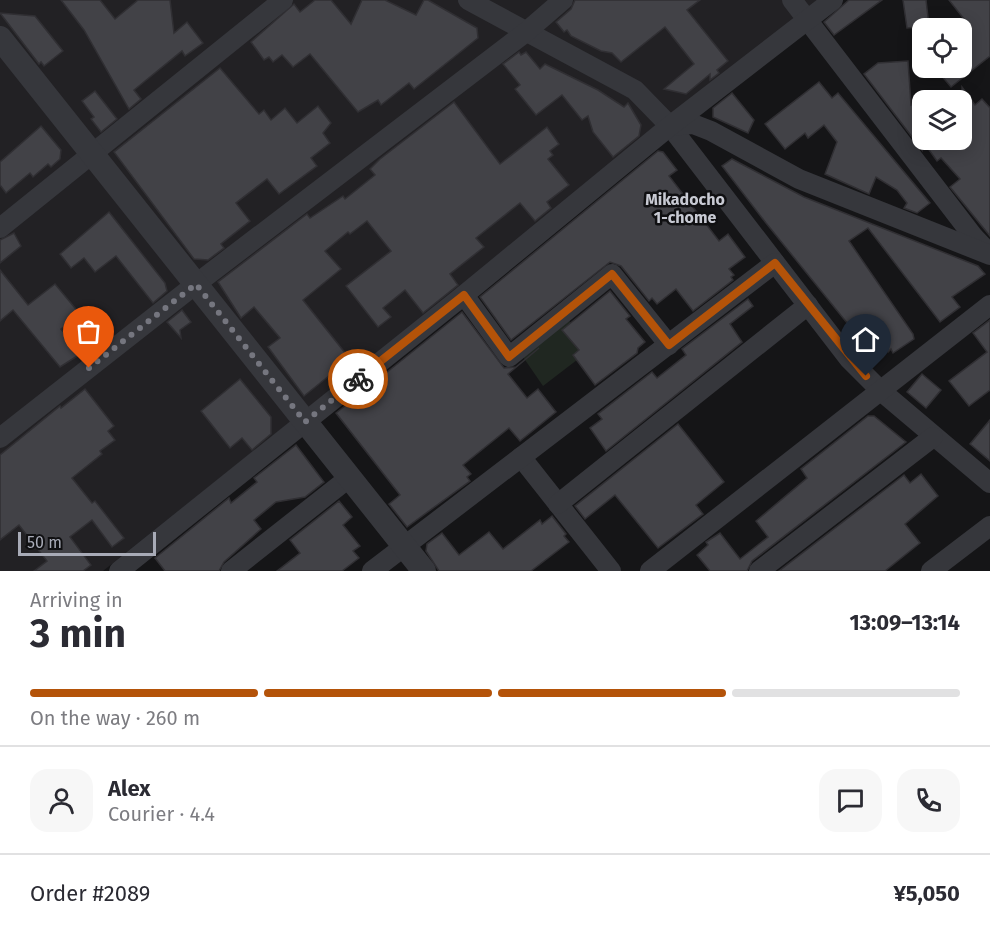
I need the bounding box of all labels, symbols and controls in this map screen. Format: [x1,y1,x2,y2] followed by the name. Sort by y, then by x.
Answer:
[912,18,972,150] map controls
[912,18,972,78] button: locate
[912,90,972,150] button: layers
[645,190,725,227] district label: Mikadocho 1-chome
[63,306,114,368] pin
[840,314,891,376] pin
[72,315,105,348] icon: bag
[849,323,882,356] icon: home
[328,349,388,409] courier
[342,363,375,396] icon: bike
[18,529,156,556] scale bar
[27,533,62,552] text: 50 m
[30,588,123,612] text: Arriving in
[849,609,960,636] text: 13:09–13:14
[30,611,126,657] text: 3 min
[30,706,200,730] text: On the way · 260 m
[30,769,93,832] button: person
[819,769,882,832] button: chat
[897,769,960,832] button: phone
[108,775,151,802] text: Alex
[108,802,215,826] text: Courier · 4.4
[30,880,150,907] text: Order #2089
[893,880,960,907] text: ¥5,050

